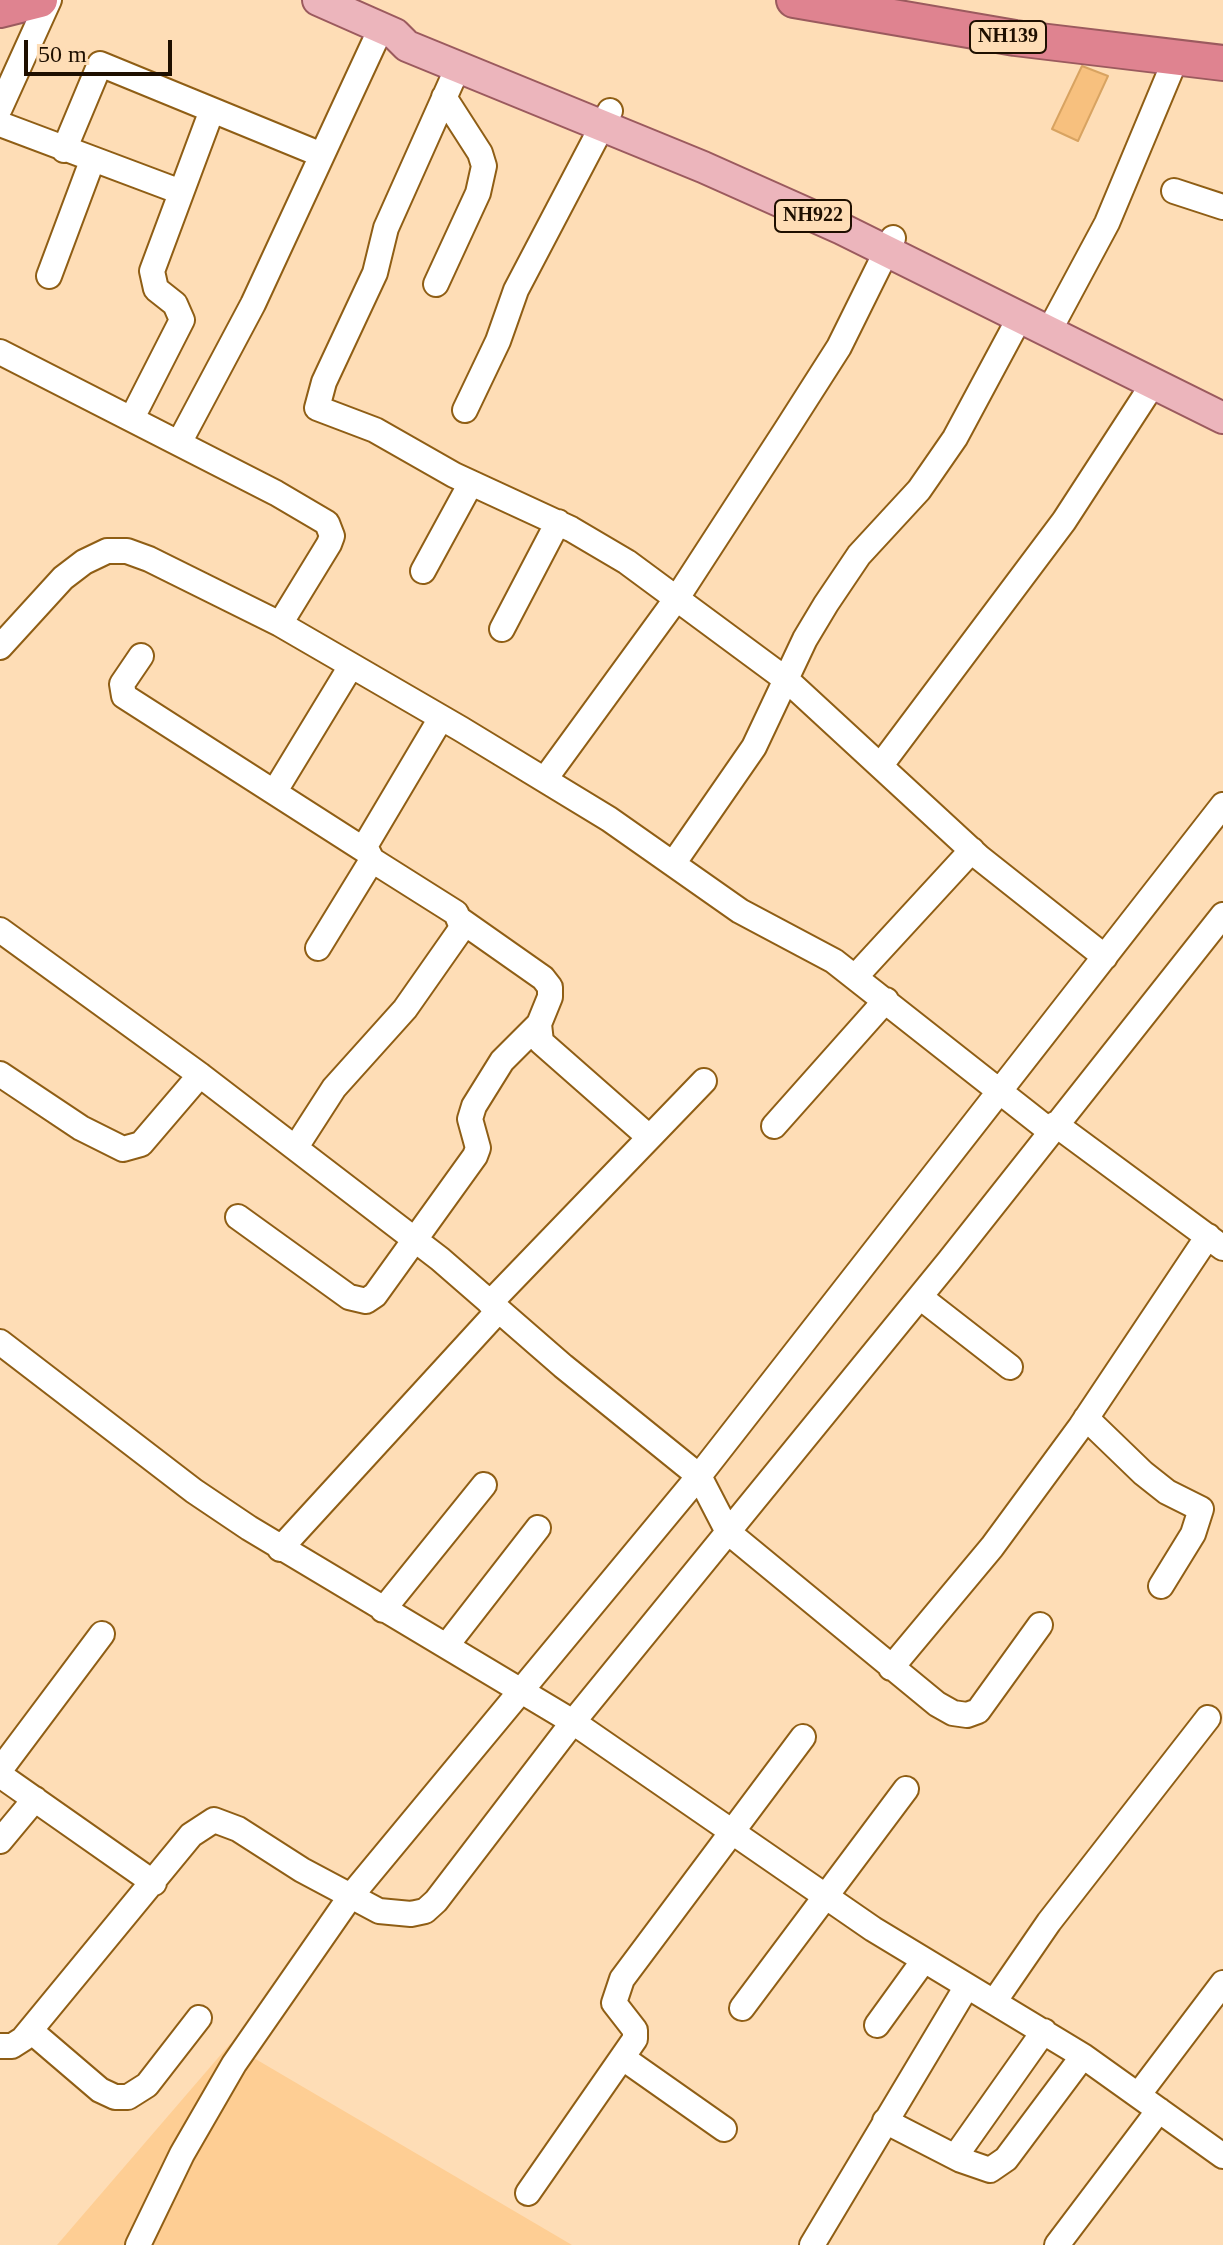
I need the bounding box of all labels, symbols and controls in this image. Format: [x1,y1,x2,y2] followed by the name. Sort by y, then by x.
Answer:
[970,21,1046,53] road number: NH139
[28,24,176,74] scale bar
[38,41,87,67] text: 50 m
[775,200,851,232] road number: NH922

